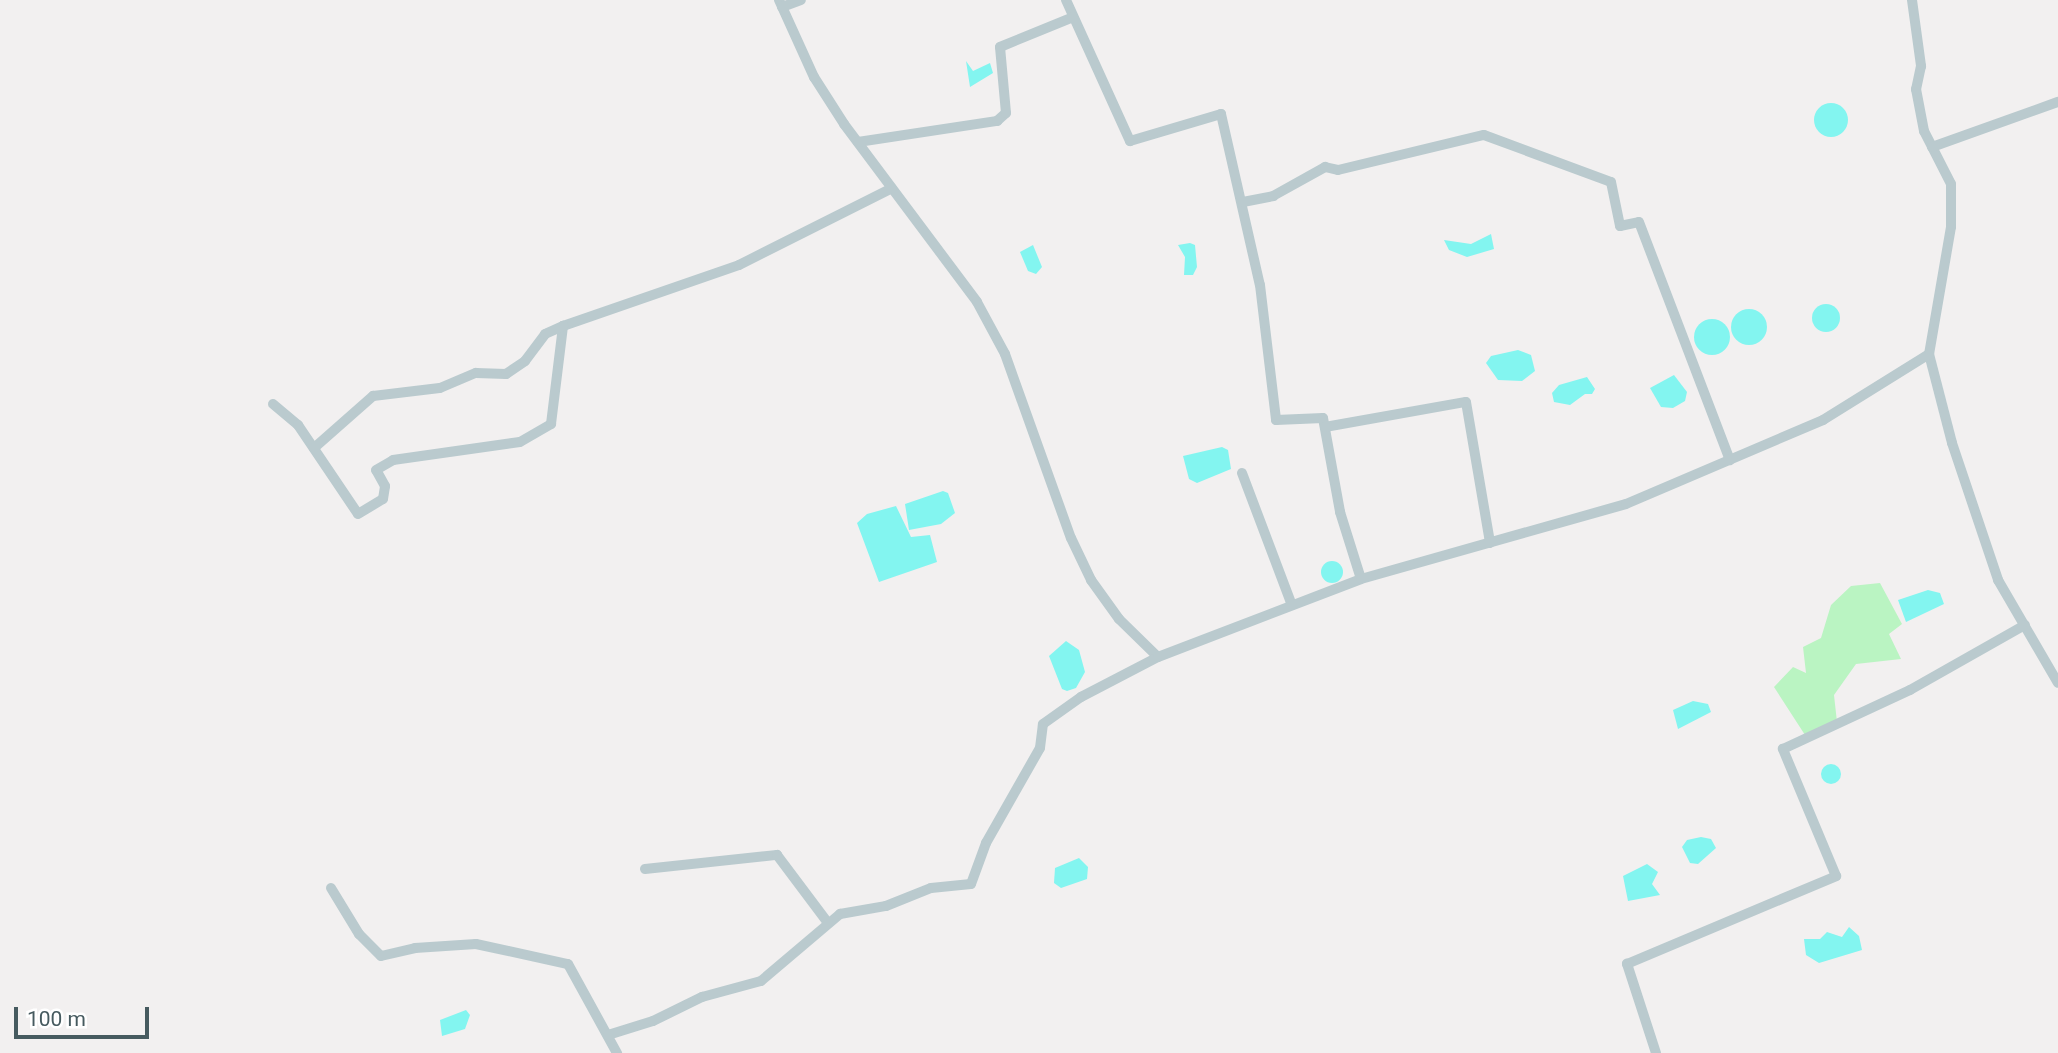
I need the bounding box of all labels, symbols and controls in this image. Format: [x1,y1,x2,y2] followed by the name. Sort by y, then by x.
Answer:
[18,993,152,1038] scale bar
[27,1007,86,1031] text: 100 m

